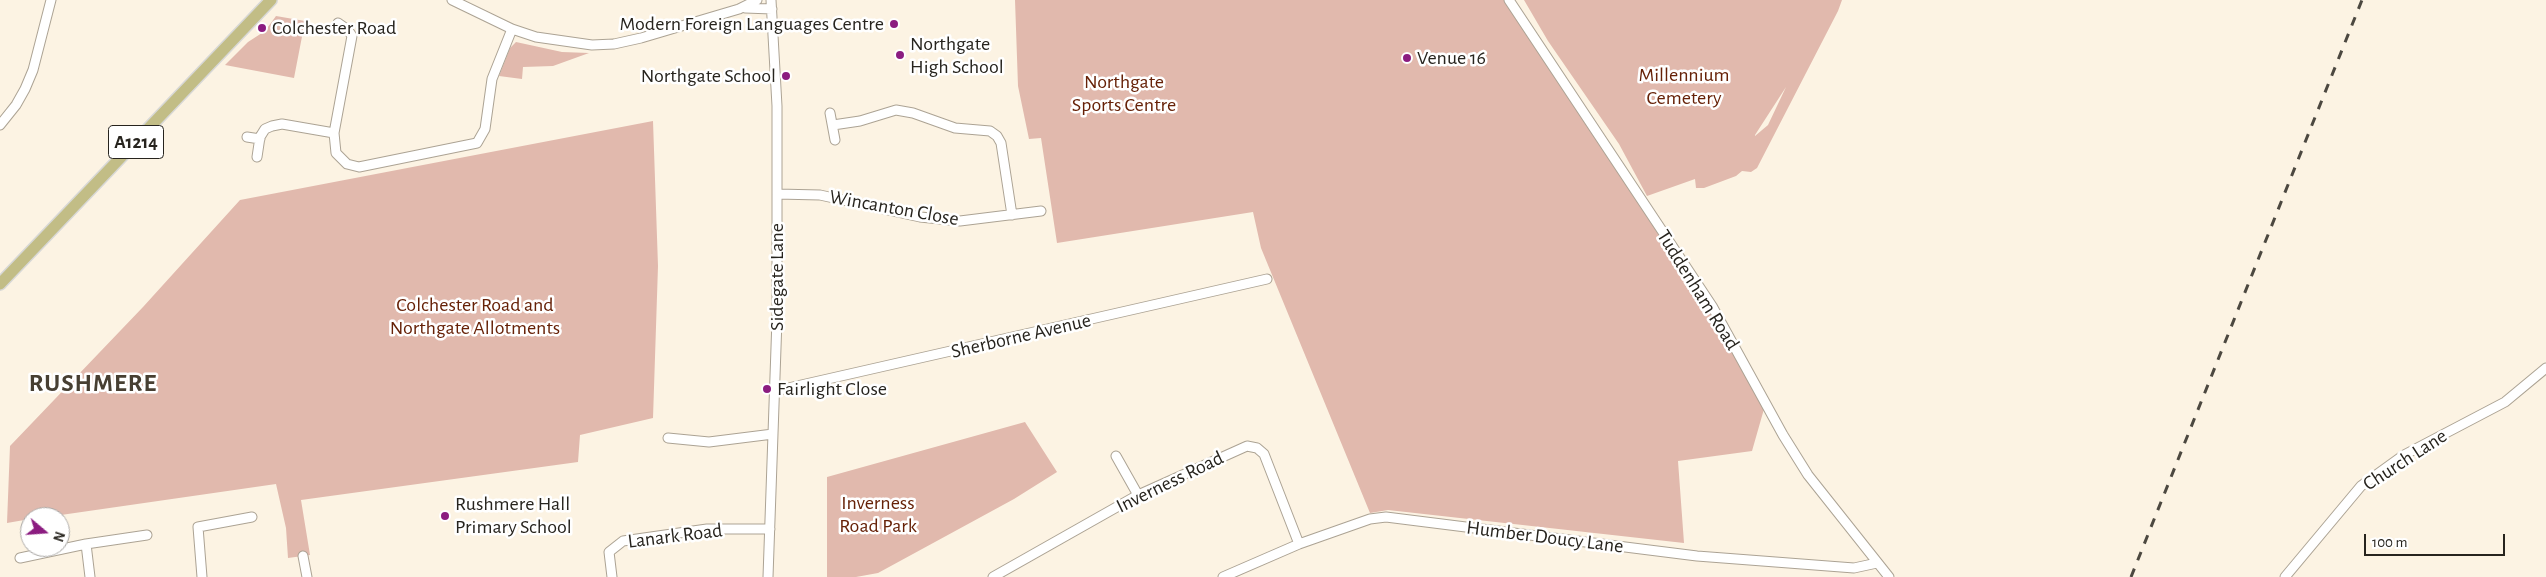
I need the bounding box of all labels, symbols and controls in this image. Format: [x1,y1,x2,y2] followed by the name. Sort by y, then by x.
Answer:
[620,12,884,36] place label: Modern Foreign Languages Centre
[272,16,396,40] place label: Colchester Road
[888,18,900,30] marker: Modern Foreign Languages Centre
[256,22,268,34] marker: Colchester Road
[910,32,1004,79] place label: Northgate High School
[1417,46,1486,70] place label: Venue 16
[894,49,906,61] marker: Northgate High School
[1401,52,1413,64] marker: Venue 16
[1639,63,1729,110] park label: Millennium Cemetery
[641,64,776,88] place label: Northgate School
[780,70,792,82] marker: Northgate School
[1072,70,1176,117] park label: Northgate Sports Centre
[108,125,164,158] road number: A1214
[827,185,961,231] street label: Wincanton Close
[765,223,789,331] street label: Sidegate Lane
[1651,225,1745,355] street label: Tuddenham Road
[390,293,560,340] park label: Colchester Road and Northgate Allotments
[949,308,1093,364] street label: Sherborne Avenue
[28,368,158,398] district label: RUSHMERE
[777,377,887,401] place label: Fairlight Close
[761,383,773,395] marker: Fairlight Close
[2358,424,2452,496] street label: Church Lane
[1112,446,1228,518] street label: Inverness Road
[839,491,917,538] park label: Inverness Road Park
[455,492,572,539] place label: Rushmere Hall Primary School
[20,507,70,557] north arrow
[439,510,451,522] marker: Rushmere Hall Primary School
[1465,515,1625,559] street label: Humber Doucy Lane
[626,518,724,554] street label: Lanark Road
[2366,524,2507,556] scale bar
[50,530,66,543] text: N
[2372,535,2407,550] text: 100 m

